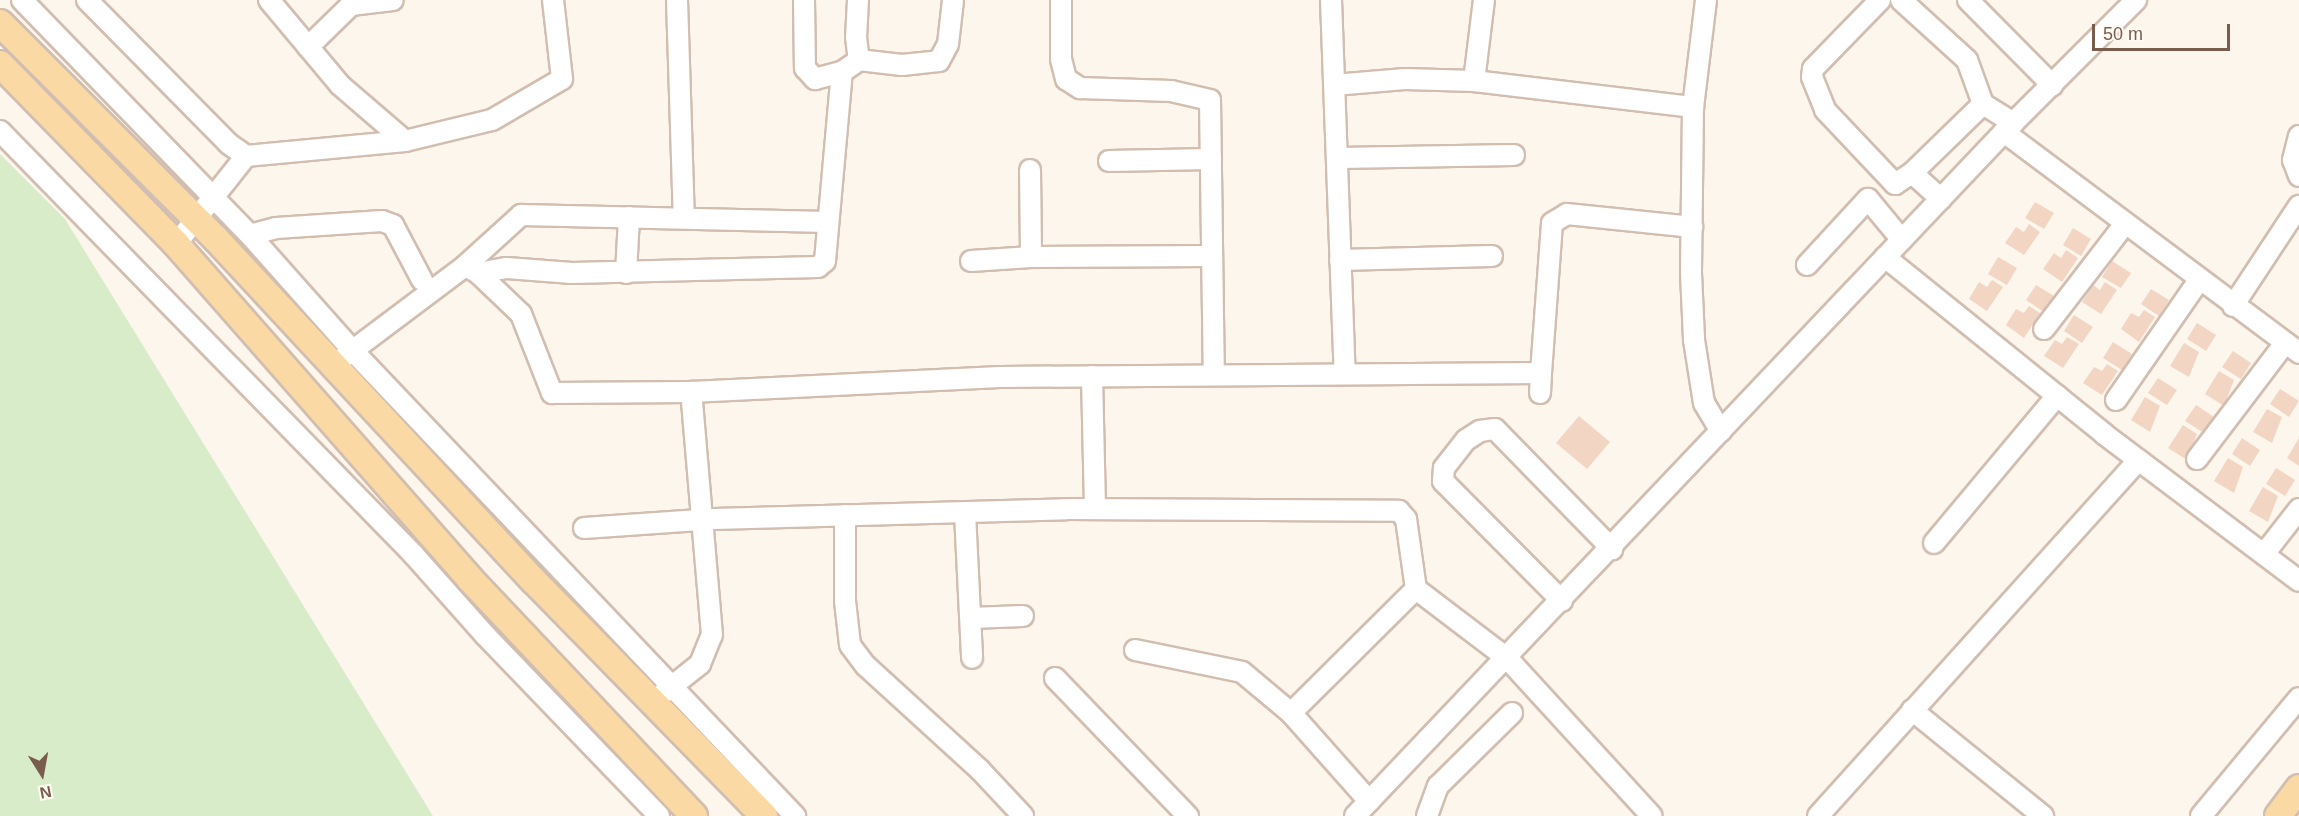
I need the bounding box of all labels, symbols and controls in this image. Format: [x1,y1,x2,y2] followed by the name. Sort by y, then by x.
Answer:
[2095,12,2233,50] scale bar
[2103,24,2143,44] text: 50 m
[12,744,72,804] north arrow
[38,783,53,802] text: N

